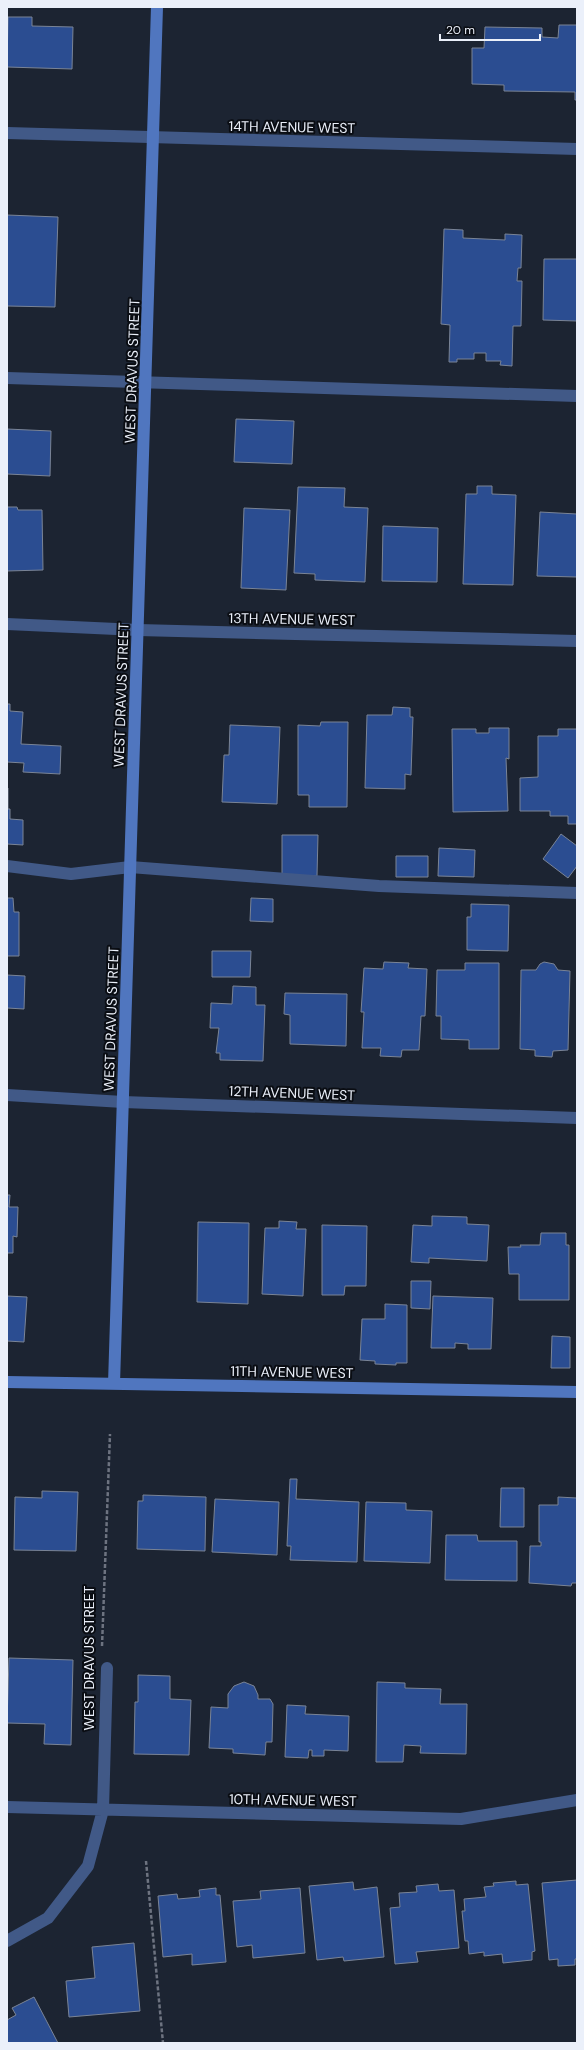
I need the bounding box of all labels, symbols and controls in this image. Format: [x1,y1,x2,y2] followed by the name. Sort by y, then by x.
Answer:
[440,16,540,42] scale bar
[446,22,475,38] text: 20 m
[229,117,355,137] street label: 14TH AVENUE WEST
[120,298,144,444] street label: WEST DRAVUS STREET
[229,609,355,629] street label: 13TH AVENUE WEST
[109,622,133,768] street label: WEST DRAVUS STREET
[99,946,123,1092] street label: WEST DRAVUS STREET
[229,1082,355,1104] street label: 12TH AVENUE WEST
[230,1362,354,1382] street label: 11TH AVENUE WEST
[80,1585,98,1730] street label: WEST DRAVUS STREET
[229,1790,357,1810] street label: 10TH AVENUE WEST

